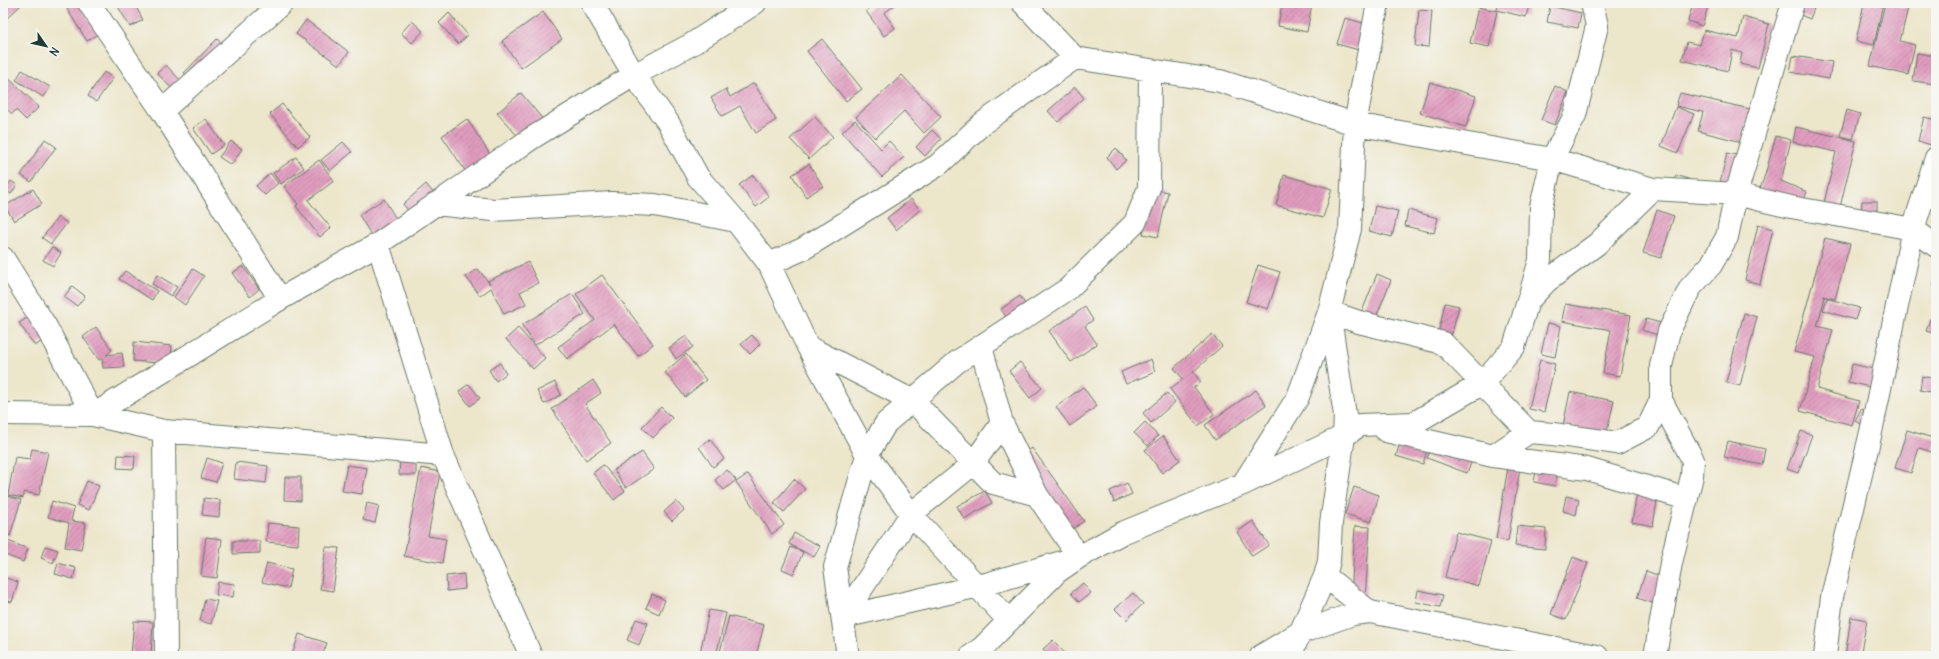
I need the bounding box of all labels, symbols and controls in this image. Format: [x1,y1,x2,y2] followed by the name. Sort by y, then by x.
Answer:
[26,26,66,66] north arrow
[46,45,62,59] text: N

